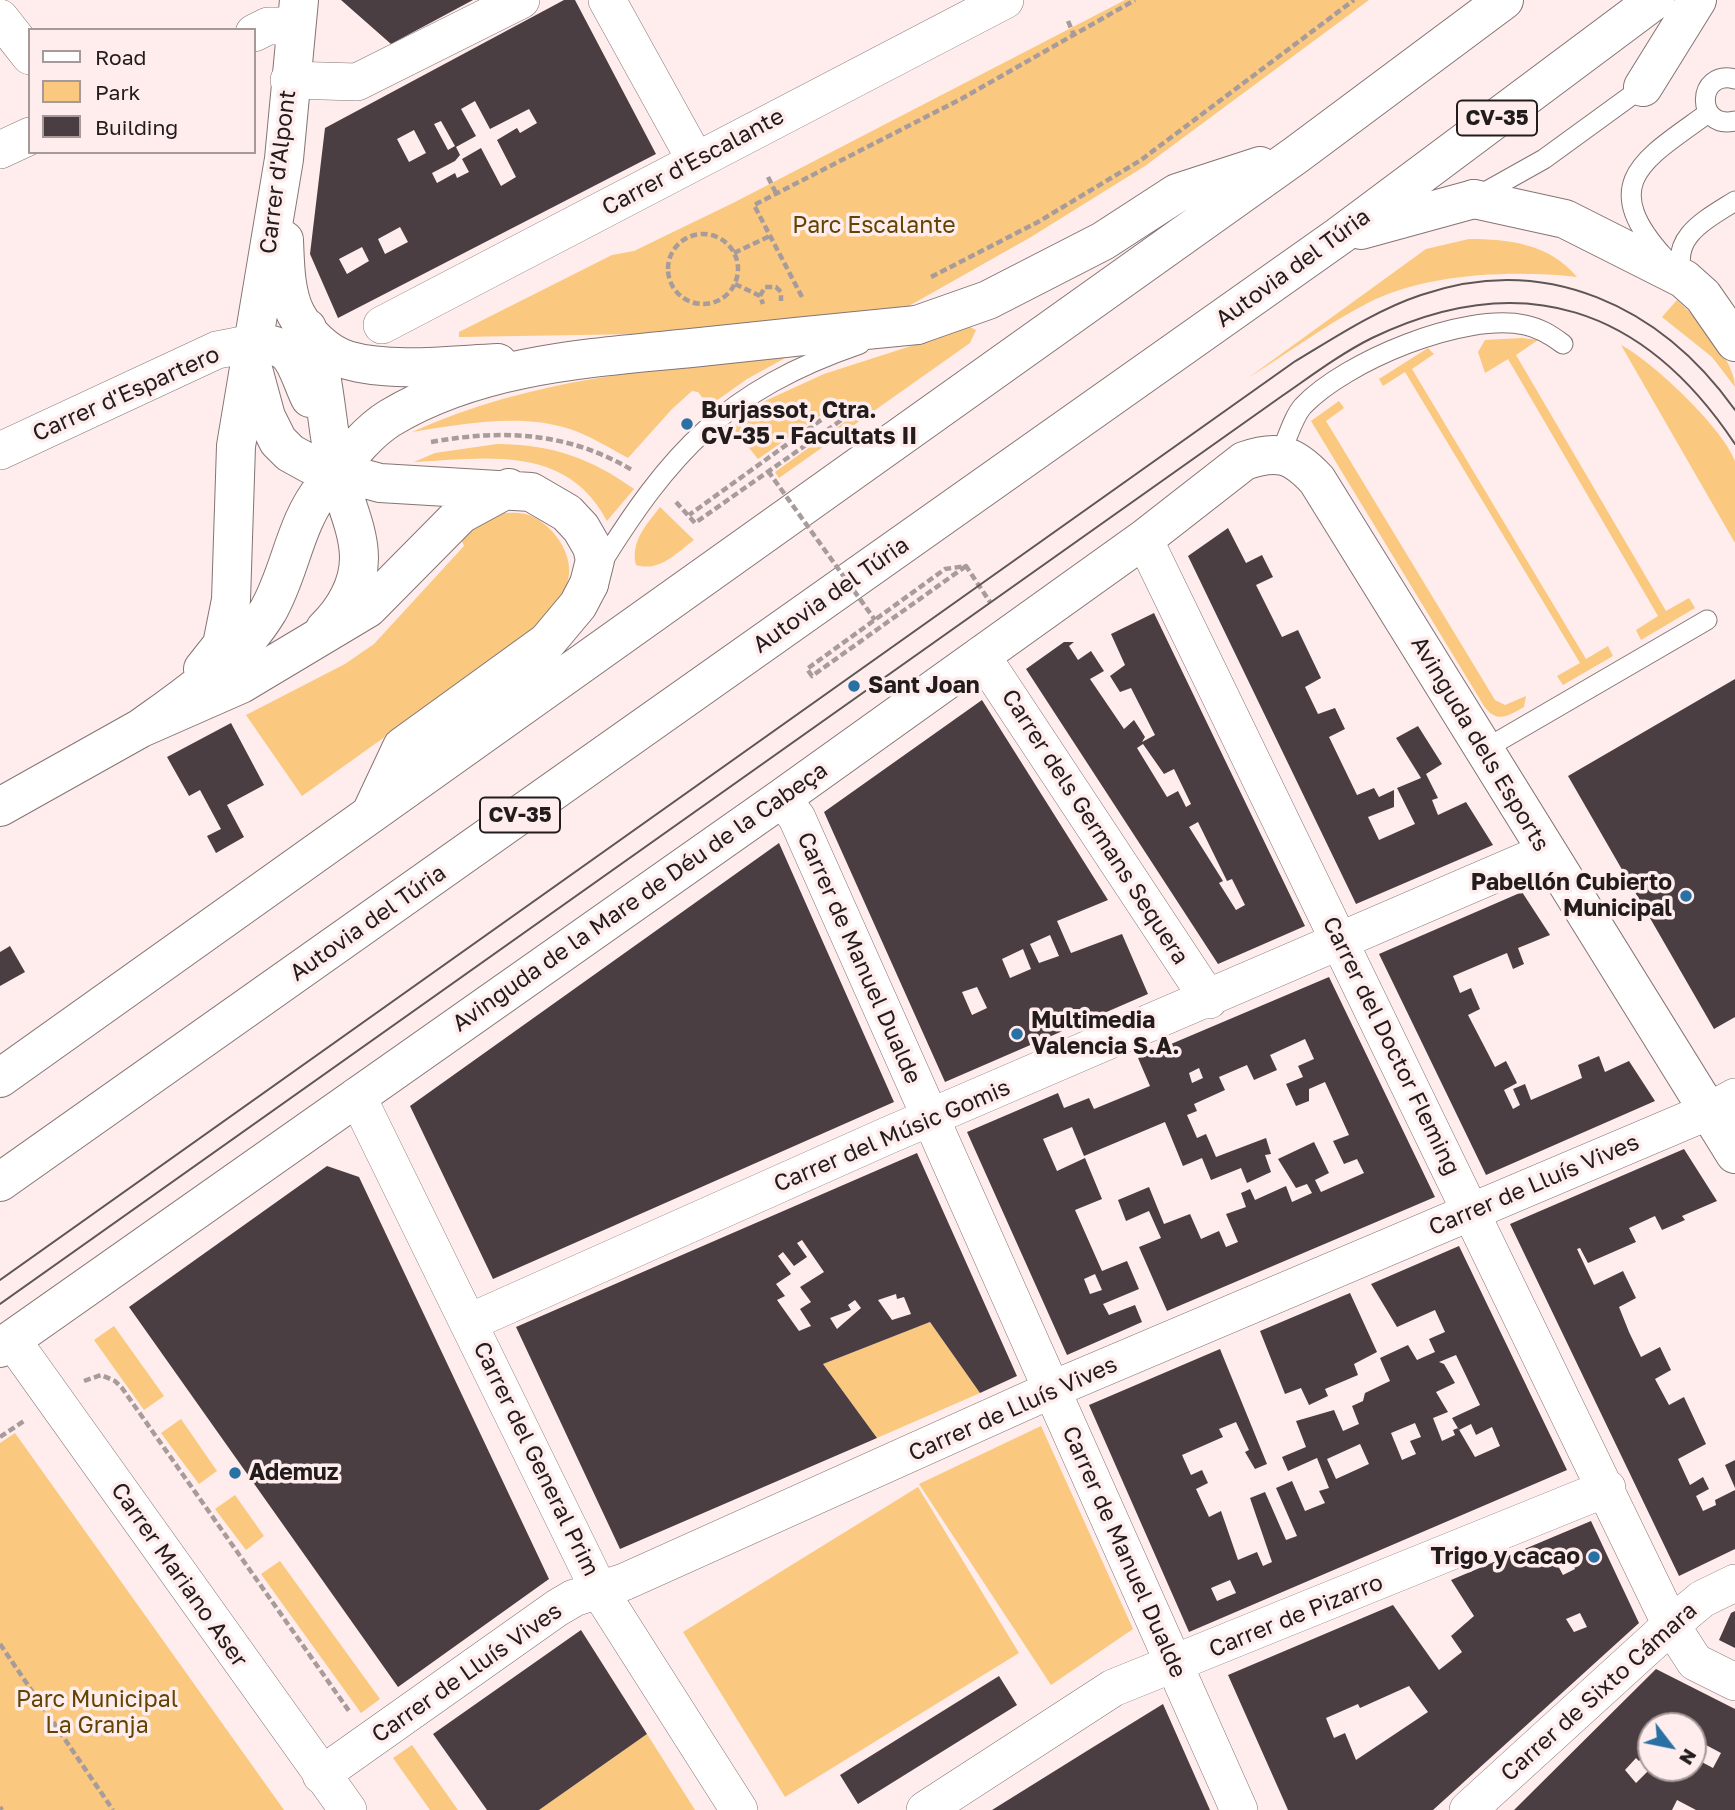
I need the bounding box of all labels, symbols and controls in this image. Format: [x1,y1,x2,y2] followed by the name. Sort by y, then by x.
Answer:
[28,28,256,154] legend
[95,44,146,70] text: Road
[95,79,140,105] text: Park
[254,88,302,256] street label: Carrer d'Alpont
[1457,100,1537,136] road number: CV-35
[597,102,789,222] street label: Carrer d'Escalante
[95,114,178,140] text: Building
[1210,203,1376,333] street label: Autovia del Túria
[792,212,956,240] park label: Parc Escalante
[28,340,224,448] street label: Carrer d'Espartero
[701,397,917,451] place label: Burjassot, Ctra. CV-35 - Facultats II
[679,416,695,432] marker: Burjassot, Ctra. CV-35 - Facultats II
[748,531,914,659] street label: Autovia del Túria
[1405,631,1555,857] street label: Avinguda dels Esports
[868,672,980,700] place label: Sant Joan
[846,678,862,694] marker: Sant Joan
[996,684,1194,970] street label: Carrer dels Germans Sequera
[447,756,833,1038] street label: Avinguda de la Mare de Déu de la Cabeça
[480,798,560,832] road number: CV-35
[791,828,927,1088] street label: Carrer de Manuel Dualde
[285,859,451,987] street label: Autovia del Túria
[1471,869,1672,923] place label: Pabellón Cubierto Municipal
[1678,888,1694,904] marker: Pabellón Cubierto Municipal
[1316,912,1466,1180] street label: Carrer del Doctor Fleming
[1031,1007,1180,1061] place label: Multimedia Valencia S.A.
[1009,1026,1025,1042] marker: Multimedia Valencia S.A.
[770,1074,1014,1198] street label: Carrer del Músic Gomis
[1425,1128,1643,1242] street label: Carrer de Lluís Vives
[467,1337,605,1581] street label: Carrer del General Prim
[904,1351,1122,1467] street label: Carrer de Lluís Vives
[1056,1422,1192,1682] street label: Carrer de Manuel Dualde
[249,1459,338,1487] place label: Ademuz
[227,1465,243,1481] marker: Ademuz
[105,1477,253,1673] street label: Carrer Mariano Aser
[1431,1543,1580,1571] place label: Trigo y cacao
[1586,1549,1602,1565] marker: Trigo y cacao
[1205,1569,1387,1663] street label: Carrer de Pizarro
[367,1597,567,1749] street label: Carrer de Lluís Vives
[1495,1597,1703,1787] street label: Carrer de Sixto Cámara
[16,1686,178,1740] park label: Parc Municipal La Granja
[1637,1712,1707,1782] north arrow
[1675,1745,1702,1770] text: N

